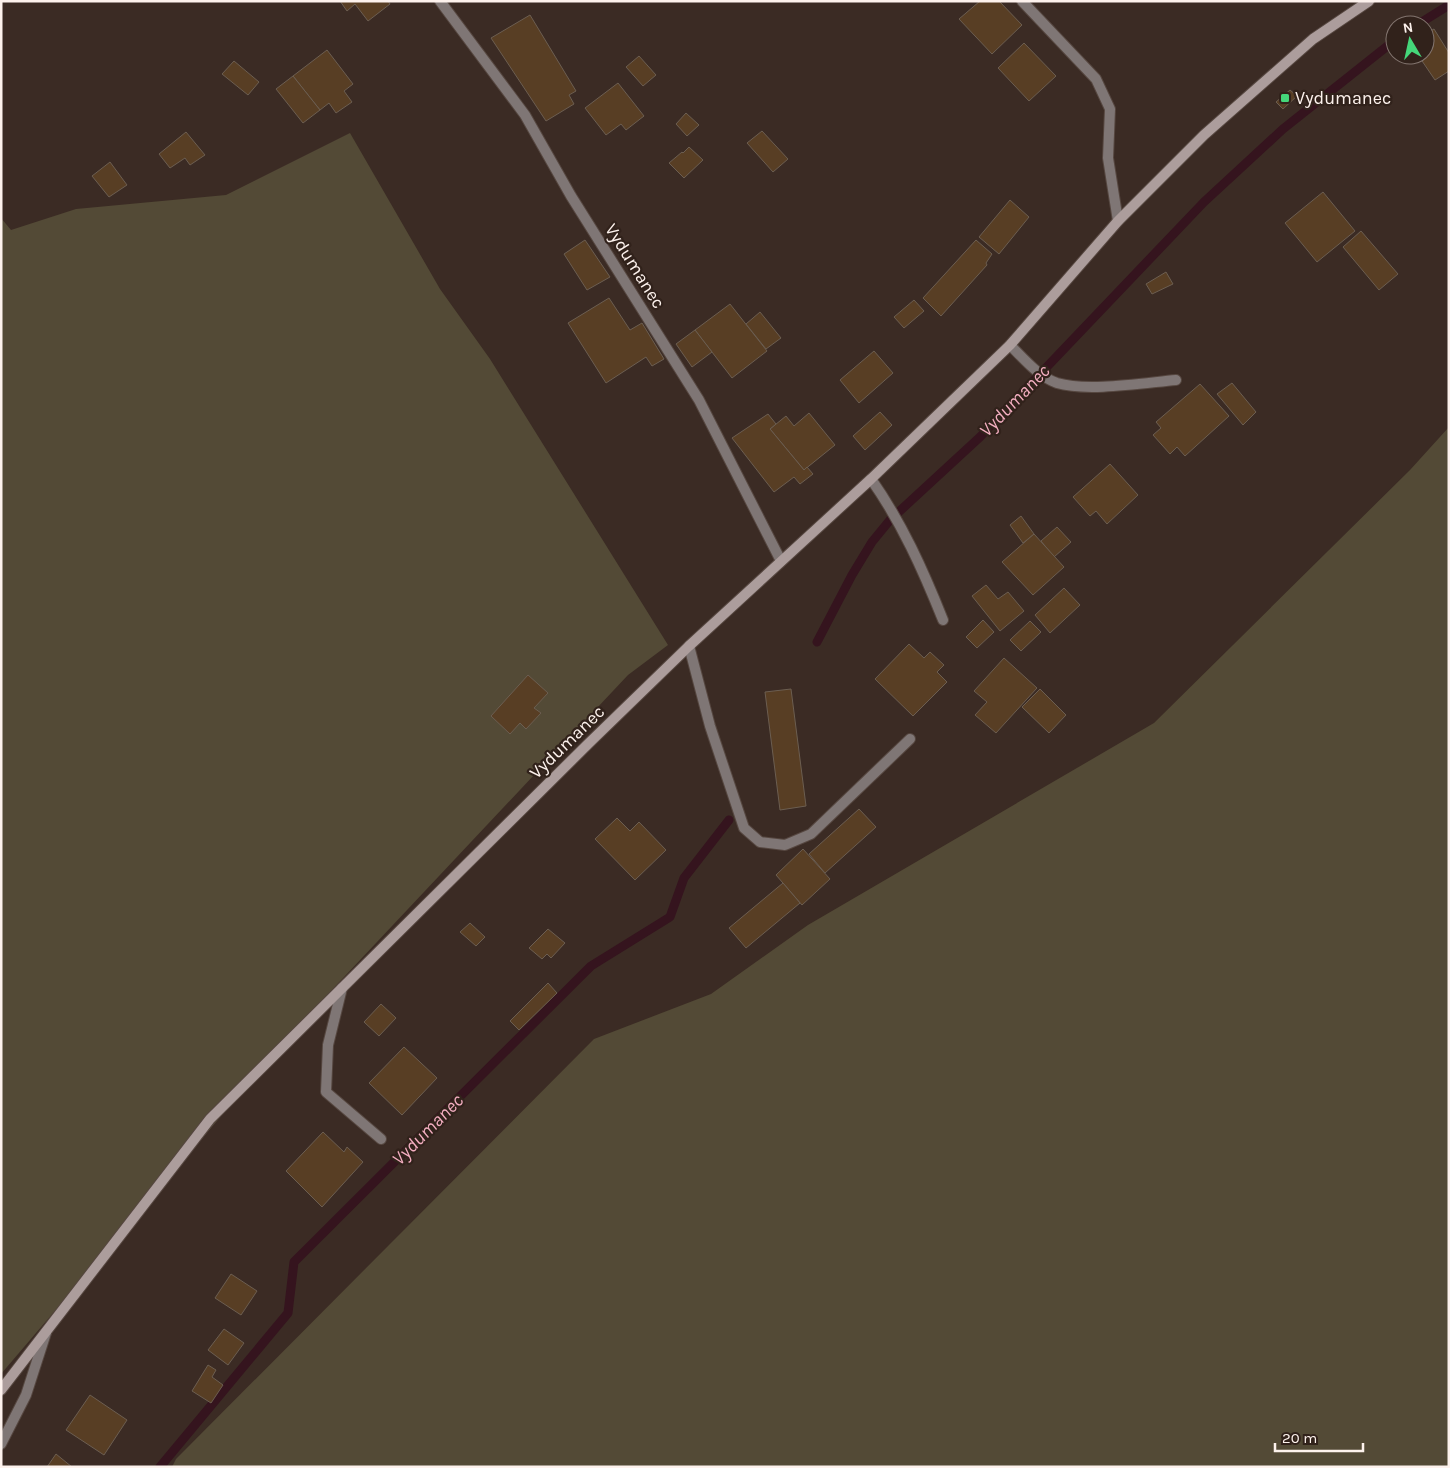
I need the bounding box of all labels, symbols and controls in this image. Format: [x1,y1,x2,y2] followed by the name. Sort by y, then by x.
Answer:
[1385,15,1435,65] north arrow
[1402,18,1414,37] text: N
[1295,87,1391,109] place label: Vydumanec
[1279,92,1291,104] marker: Vydumanec
[600,219,670,313] street label: Vydumanec
[975,360,1055,441] water label: Vydumanec
[525,701,609,783] street label: Vydumanec
[387,1089,468,1170] water label: Vydumanec
[1275,1420,1362,1452] scale bar
[1282,1429,1317,1447] text: 20 m

